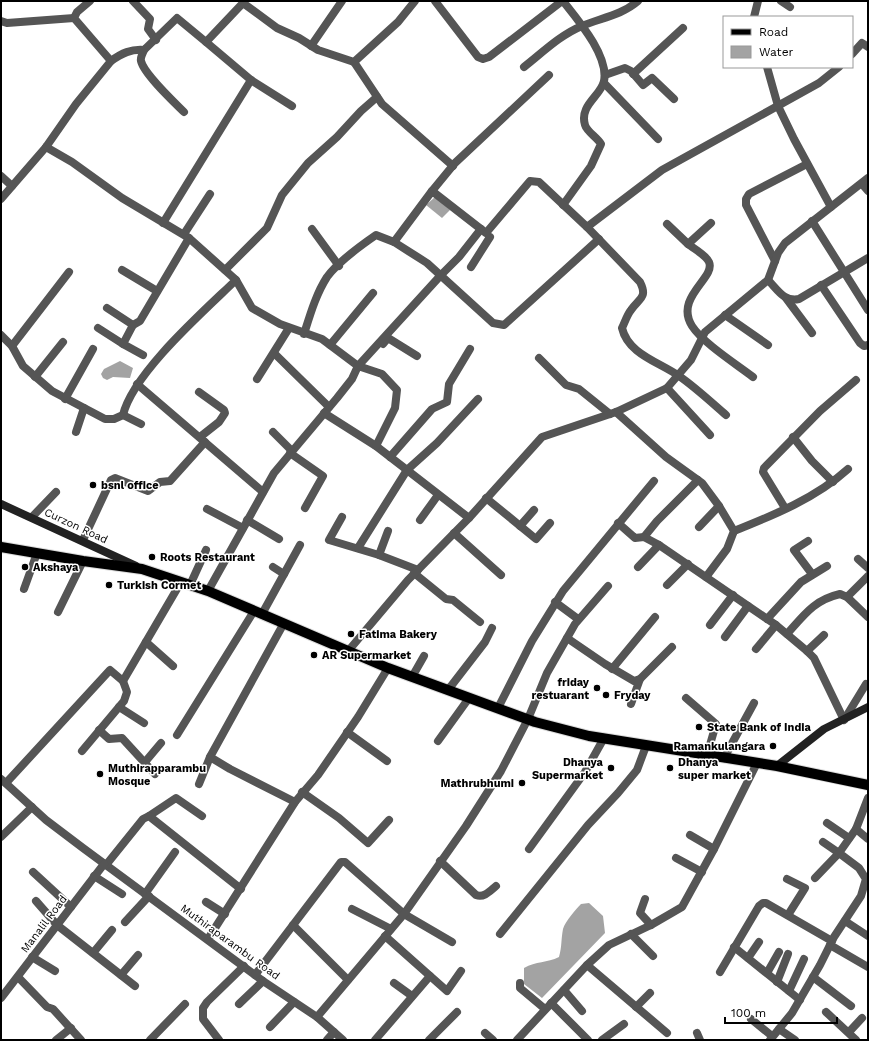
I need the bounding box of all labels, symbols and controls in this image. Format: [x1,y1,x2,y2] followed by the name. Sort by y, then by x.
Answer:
[723,16,853,68] legend
[759,25,788,39] text: Road
[759,45,794,59] text: Water
[101,479,159,492] place label: bsnl office
[88,480,98,490] marker: bsnl office
[42,506,110,546] street label: Curzon Road
[160,551,255,564] place label: Roots Restaurant
[147,552,157,562] marker: Roots Restaurant
[33,561,79,574] place label: Akshaya
[20,562,30,572] marker: Akshaya
[117,579,201,592] place label: Turkish Cormet
[104,580,114,590] marker: Turkish Cormet
[359,628,438,641] place label: Fatima Bakery
[346,629,356,639] marker: Fatima Bakery
[322,649,411,662] place label: AR Supermarket
[309,650,319,660] marker: AR Supermarket
[531,676,590,702] place label: friday restuarant
[592,683,602,693] marker: friday restuarant
[614,689,651,702] place label: Fryday
[601,690,611,700] marker: Fryday
[707,721,811,734] place label: State Bank of India
[694,722,704,732] marker: State Bank of India
[673,740,766,753] place label: Ramankulangara
[768,741,778,751] marker: Ramankulangara
[532,756,604,782] place label: Dhanya Supermarket
[678,756,751,782] place label: Dhanya super market
[108,762,206,788] place label: Muthirapparambu Mosque
[606,763,616,773] marker: Dhanya Supermarket
[665,763,675,773] marker: Dhanya super market
[95,769,105,779] marker: Muthirapparambu Mosque
[440,777,514,790] place label: Mathrubhumi
[517,778,527,788] marker: Mathrubhumi
[18,893,70,955] street label: Manalil Road
[178,902,282,982] street label: Muthiraparambu Road
[725,999,837,1025] scale bar
[731,1006,766,1020] text: 100 m

